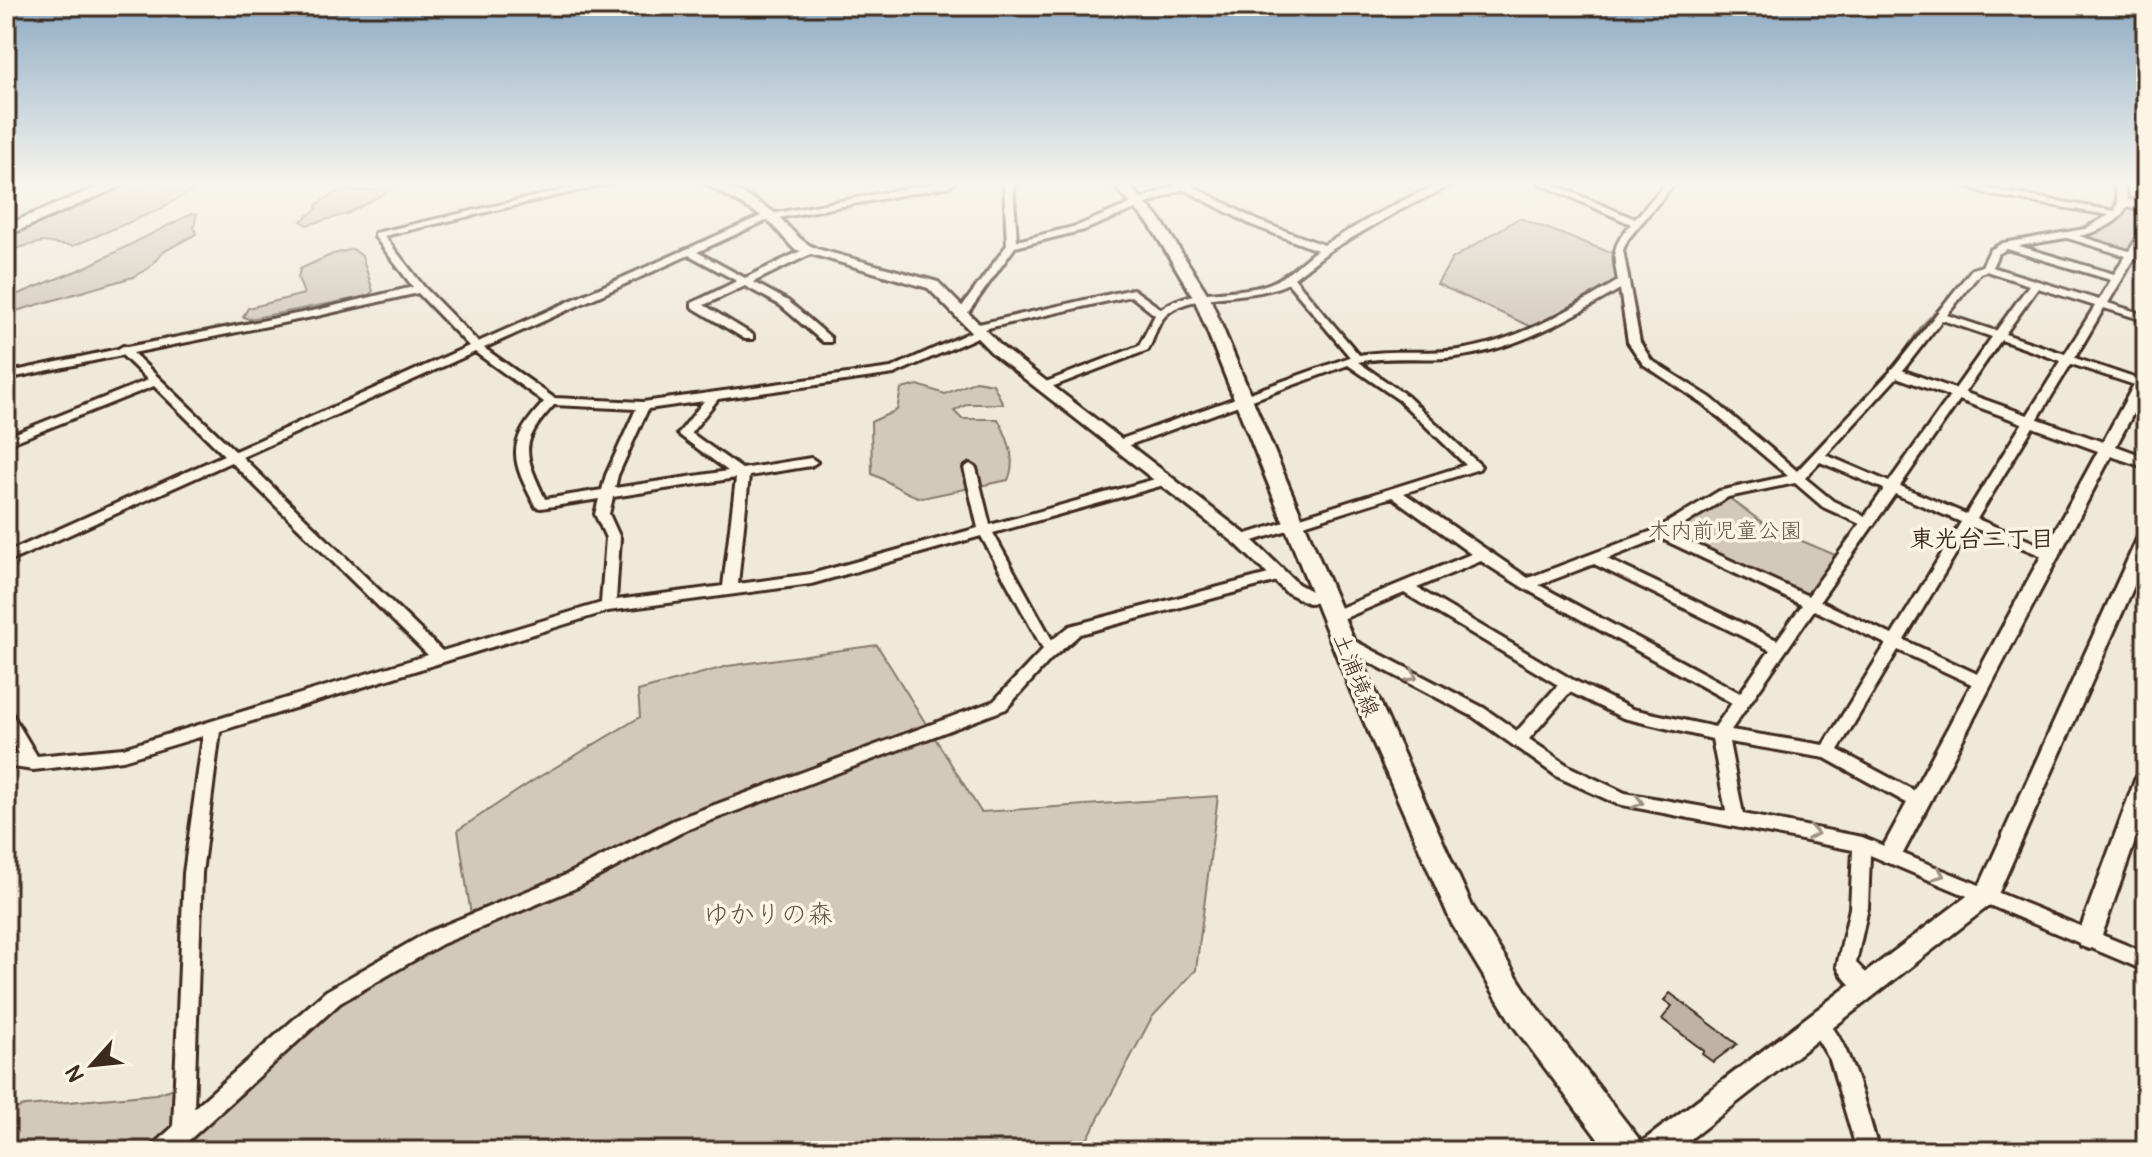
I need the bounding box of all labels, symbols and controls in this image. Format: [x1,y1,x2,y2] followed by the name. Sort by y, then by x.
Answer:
[1648,517,1802,545] park label: 木内前児童公園
[1910,525,2054,554] district label: 東光台二丁目
[1327,629,1385,721] street label: 土浦境線
[1404,666,1418,681] one-way arrow
[1630,793,1644,810] one-way arrow
[1806,824,1820,841] one-way arrow
[1931,865,1945,881] one-way arrow
[703,899,833,931] park label: ゆかりの森
[52,1025,132,1105] north arrow
[59,1061,91,1087] text: N

